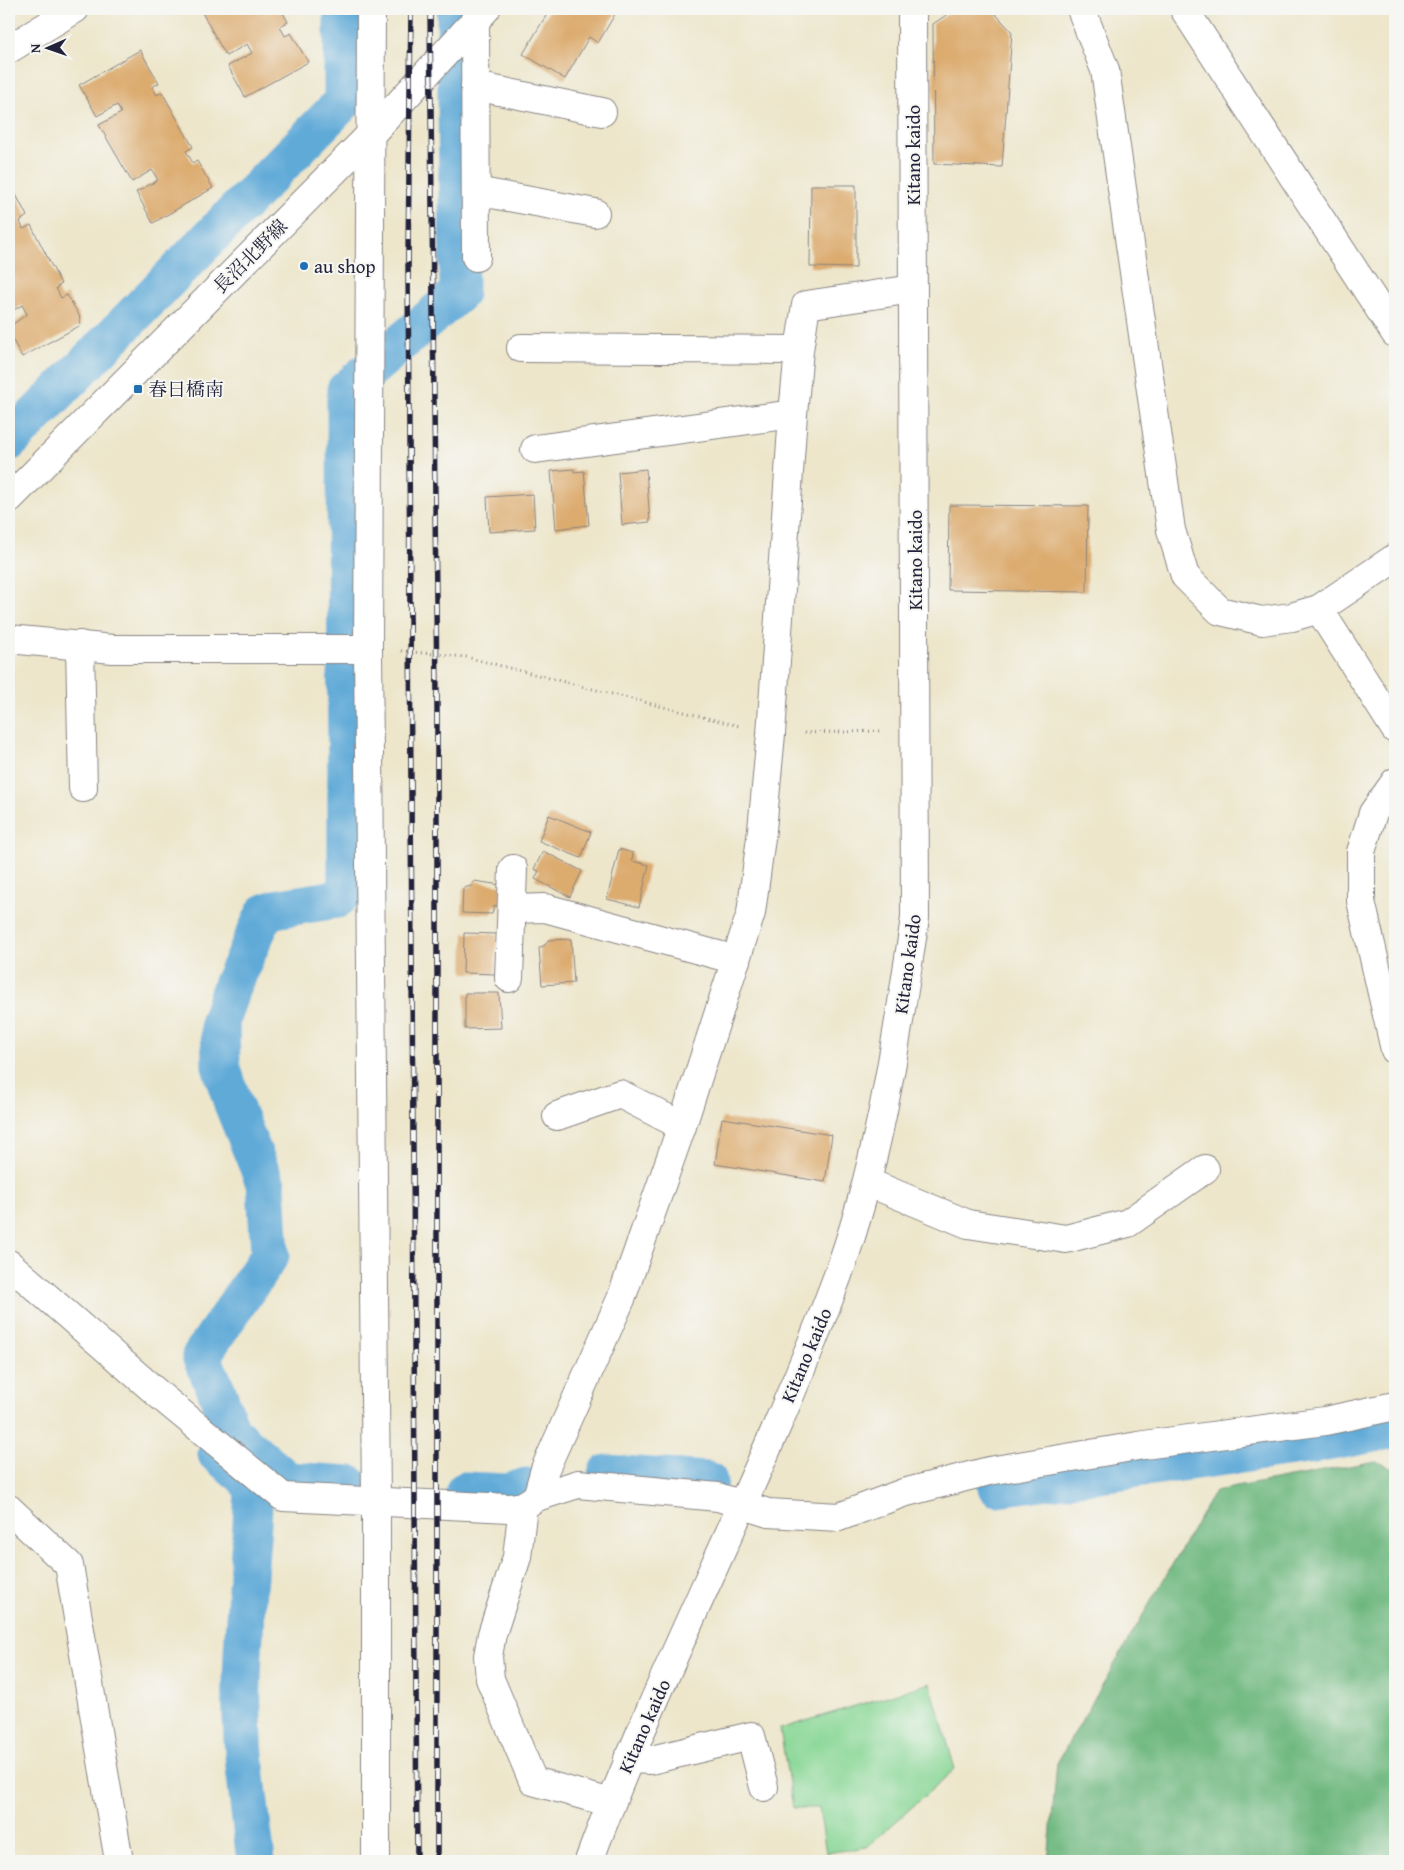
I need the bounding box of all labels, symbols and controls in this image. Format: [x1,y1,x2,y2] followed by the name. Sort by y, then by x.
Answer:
[22,22,72,72] north arrow
[25,43,45,53] text: N
[899,105,927,205] street label: Kitano kaido
[207,213,293,299] street label: 長沼北野線
[314,252,376,280] place label: au shop
[298,260,310,272] marker: au shop
[148,375,224,403] place label: 春日橋南
[132,383,144,395] marker: 春日橋南
[901,510,929,610] street label: Kitano kaido
[886,912,928,1016] street label: Kitano kaido
[773,1303,839,1407] street label: Kitano kaido
[611,1674,677,1778] street label: Kitano kaido

